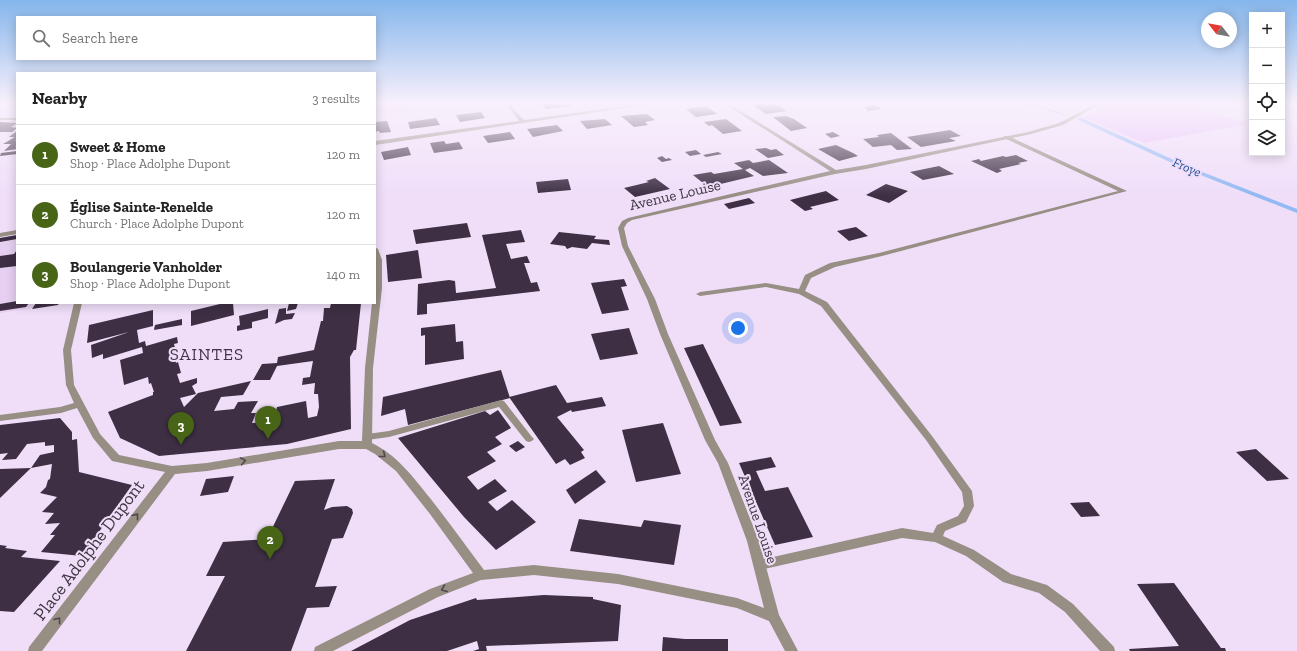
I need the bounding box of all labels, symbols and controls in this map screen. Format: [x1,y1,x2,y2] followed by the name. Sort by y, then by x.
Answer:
[1201,12,1237,48] north arrow
[1249,12,1285,156] map controls
[1249,12,1285,48] button: +
[16,16,376,60] search box
[30,27,52,49] icon: search
[62,29,138,47] text: Search here
[1249,48,1285,84] button: −
[1249,84,1285,120] button: locate
[32,88,87,108] text: Nearby
[312,91,360,106] text: 3 results
[1249,120,1285,156] button: layers
[70,138,165,156] text: Sweet & Home
[42,147,48,162] text: 1
[327,147,360,162] text: 120 m
[1171,154,1204,180] water label: Froye
[70,156,230,171] text: Shop · Place Adolphe Dupont
[628,176,722,214] street label: Avenue Louise
[70,198,213,216] text: Église Sainte-Renelde
[42,207,48,222] text: 2
[327,207,360,222] text: 120 m
[70,216,244,231] text: Church · Place Adolphe Dupont
[70,258,222,276] text: Boulangerie Vanholder
[42,267,48,282] text: 3
[326,267,360,282] text: 140 m
[70,276,230,291] text: Shop · Place Adolphe Dupont
[728,318,748,338] your location
[170,344,244,364] district label: SAINTES
[255,406,281,439] pin: 1
[168,412,194,445] pin: 3
[379,450,386,457] one-way arrow
[240,457,247,465] one-way arrow
[734,472,782,566] street label: Avenue Louise
[29,475,149,625] street label: Place Adolphe Dupont
[132,514,139,521] one-way arrow
[257,526,283,559] pin: 2
[441,584,448,592] one-way arrow
[53,617,60,624] one-way arrow

